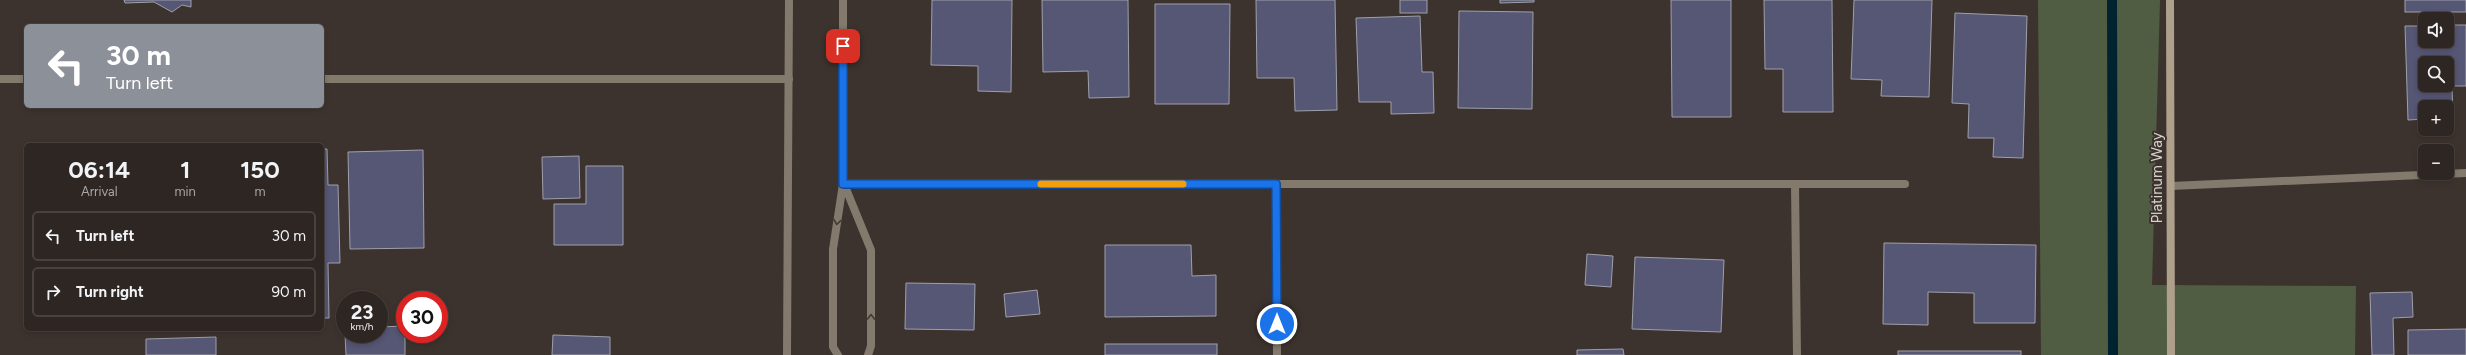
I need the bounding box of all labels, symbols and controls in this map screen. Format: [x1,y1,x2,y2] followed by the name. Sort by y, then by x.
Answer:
[2418,12,2454,180] map controls
[2418,12,2454,48] button: sound
[826,29,860,63] pin
[832,35,854,57] icon: arrive
[106,38,171,72] text: 30 m
[40,40,92,92] icon: left
[2418,56,2454,92] button: search
[106,72,173,94] text: Turn left
[2418,100,2454,136] button: +
[2148,132,2166,224] street label: Platinum Way
[2418,144,2454,180] button: −
[68,155,130,184] text: 06:14
[180,155,190,184] text: 1
[240,155,280,184] text: 150
[81,184,118,199] text: Arrival
[175,184,196,199] text: min
[254,184,265,199] text: m
[833,219,842,225] one-way arrow
[42,225,64,247] icon: left
[76,227,134,245] text: Turn left
[272,227,306,245] text: 30 m
[42,281,64,303] icon: right
[76,283,144,301] text: Turn right
[271,283,306,301] text: 90 m
[396,291,448,343] speed limit sign: 30
[351,300,373,324] text: 23
[1256,303,1298,345] position arrow
[867,314,875,320] one-way arrow
[351,320,373,333] text: km/h

